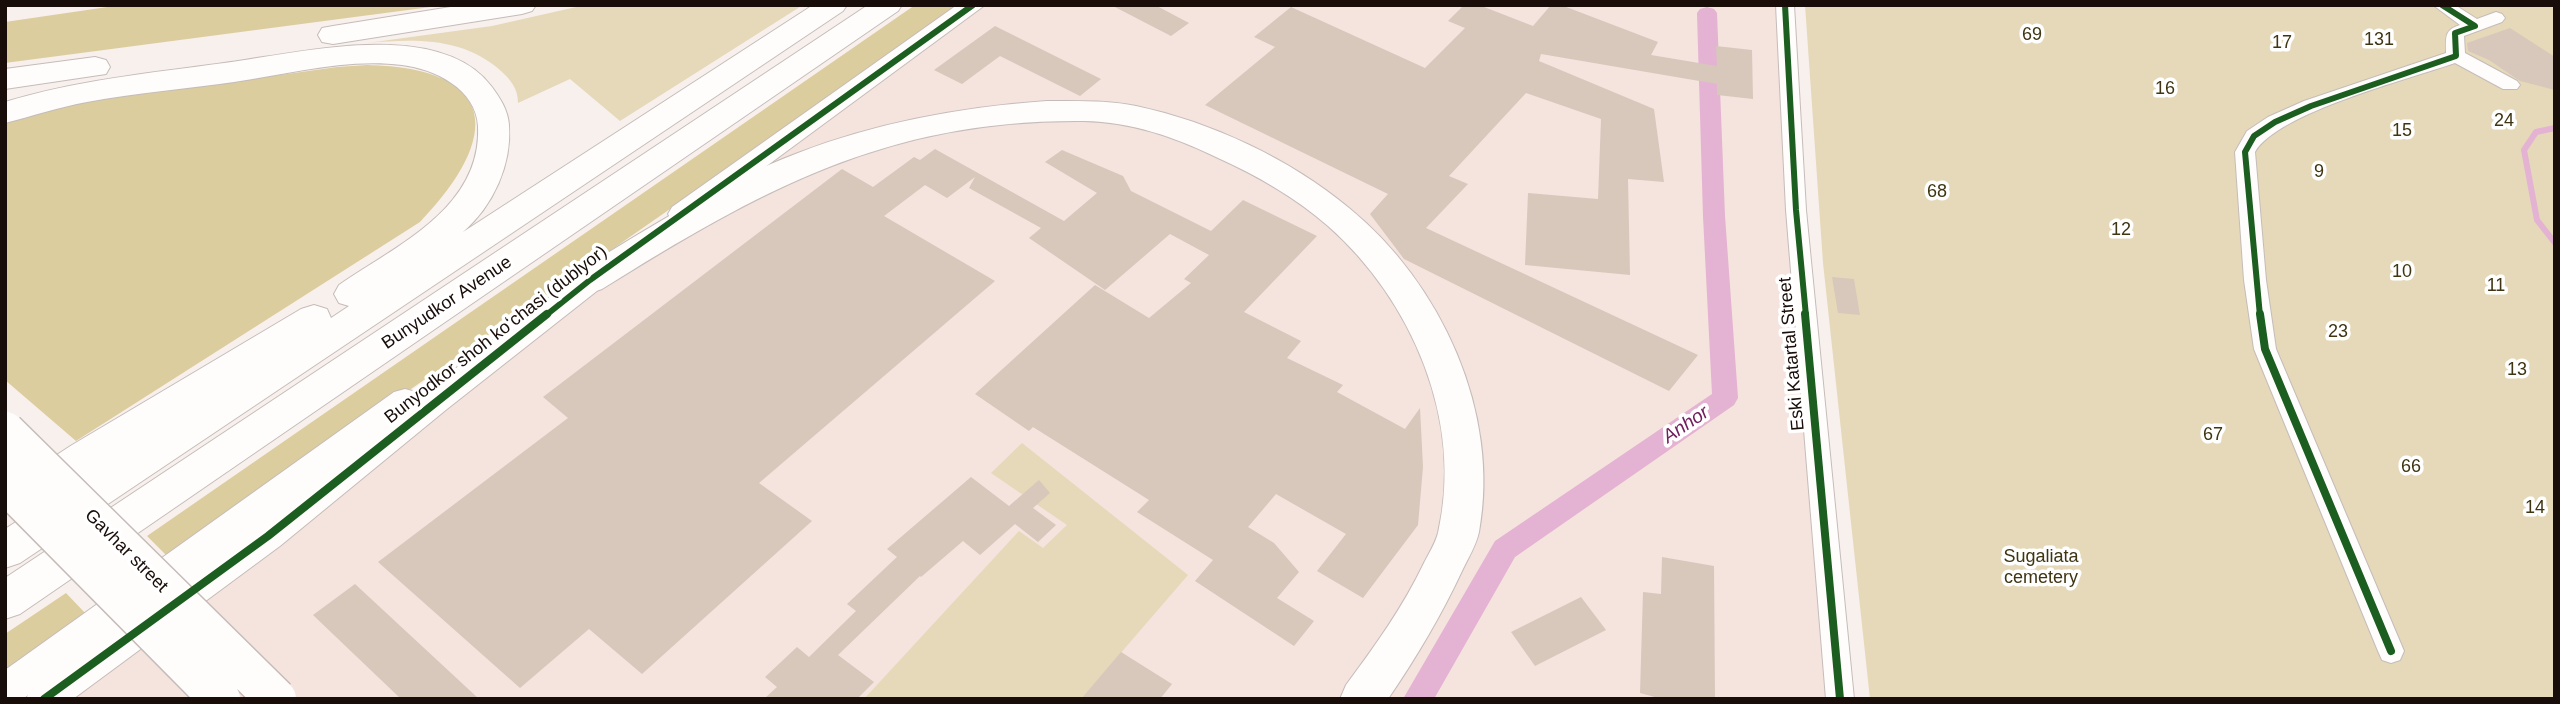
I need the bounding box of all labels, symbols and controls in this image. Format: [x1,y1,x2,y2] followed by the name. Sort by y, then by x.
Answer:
[2022,24,2042,46] park label: 69
[2364,29,2394,51] park label: 131
[2272,32,2292,54] park label: 17
[2155,78,2175,100] park label: 16
[2494,110,2514,132] park label: 24
[2392,120,2412,142] park label: 15
[2314,161,2324,183] park label: 9
[1927,181,1947,203] park label: 68
[2111,219,2131,241] park label: 12
[381,241,611,429] street label: Bunyodkor shoh koʻchasi (dublyor)
[378,252,516,354] street label: Bunyudkor Avenue
[2392,261,2412,283] park label: 10
[2487,275,2505,297] park label: 11
[1775,276,1809,432] street label: Eski Katartal Street
[2328,321,2348,343] park label: 23
[2507,359,2527,381] park label: 13
[1659,401,1713,449] water label: Anhor
[2203,424,2223,446] park label: 67
[2401,456,2421,478] park label: 66
[2525,497,2545,519] park label: 14
[80,505,172,597] street label: Gavhar street
[2003,546,2079,588] park label: Sugaliata cemetery

